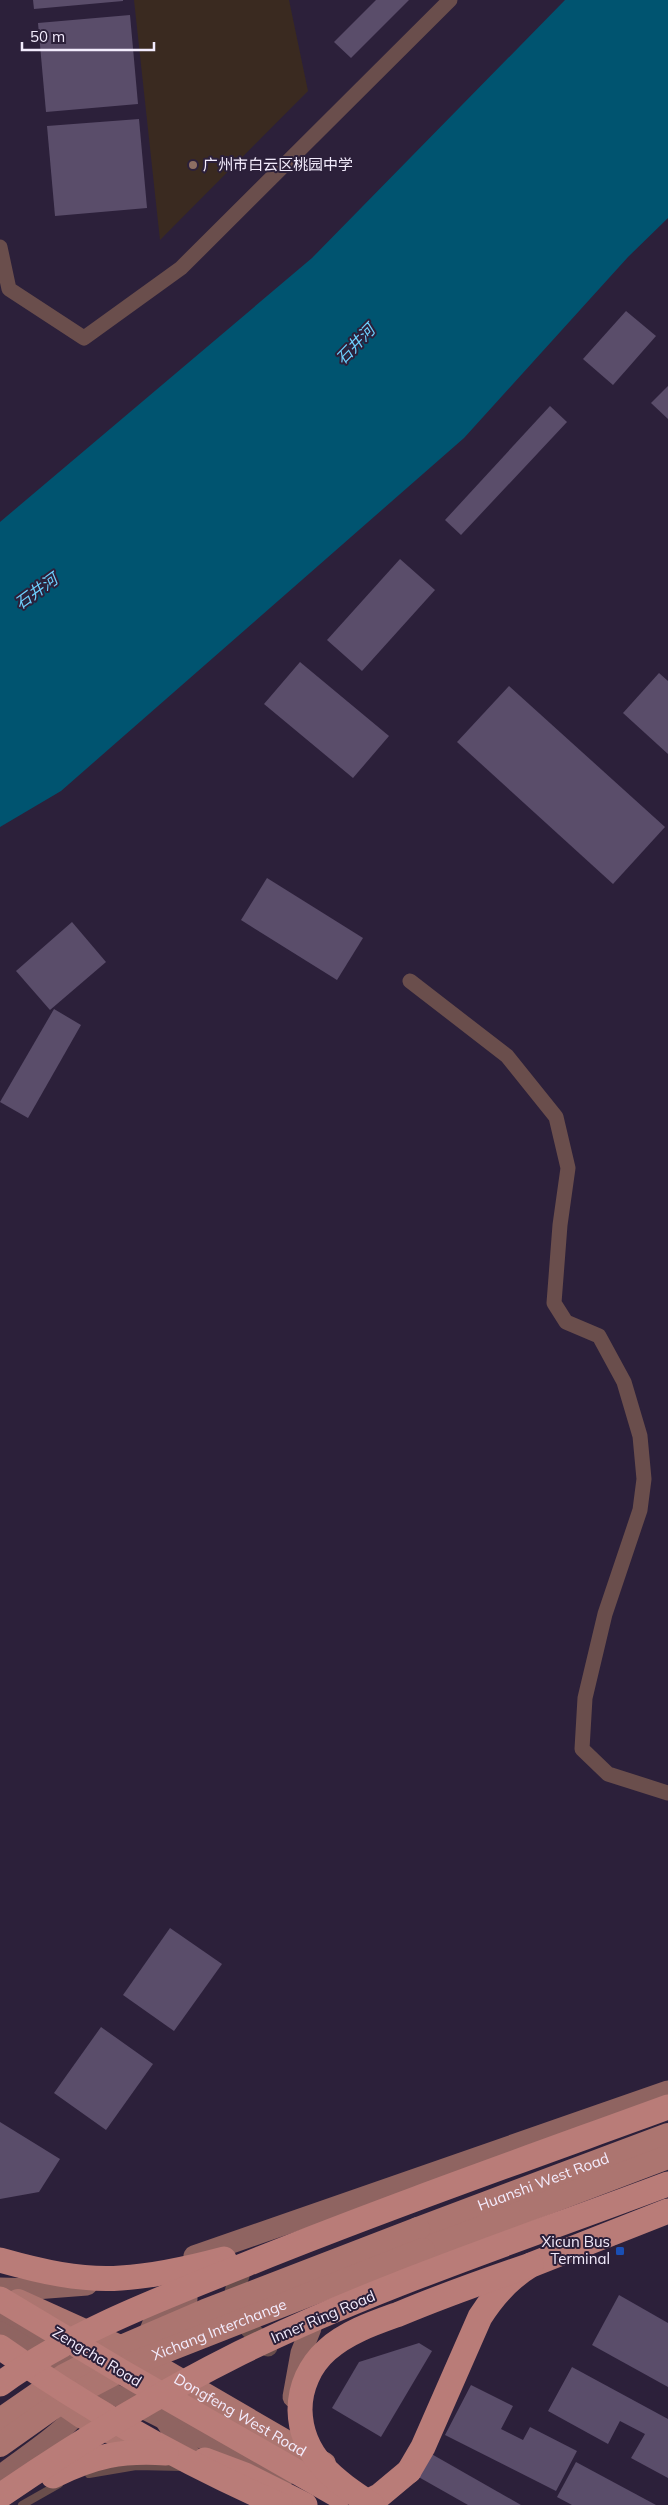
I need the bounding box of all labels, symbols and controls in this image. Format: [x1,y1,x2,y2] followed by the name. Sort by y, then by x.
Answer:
[22,20,155,52] scale bar
[30,27,65,46] text: 50 m
[203,155,353,174] place label: 广州市白云区桃园中学
[187,159,199,171] marker: 广州市白云区桃园中学
[331,318,381,368] water label: 石井河
[11,567,64,613] water label: 石井河
[475,2148,612,2215] street label: Huanshi West Road
[542,2232,610,2268] place label: Xicun Bus Terminal
[614,2245,626,2257] marker: Xicun Bus Terminal
[268,2286,378,2347] street label: Inner Ring Road
[149,2294,289,2364] street label: Xichang Interchange
[49,2323,145,2391] street label: Zengcha Road
[171,2369,310,2461] street label: Dongfeng West Road

